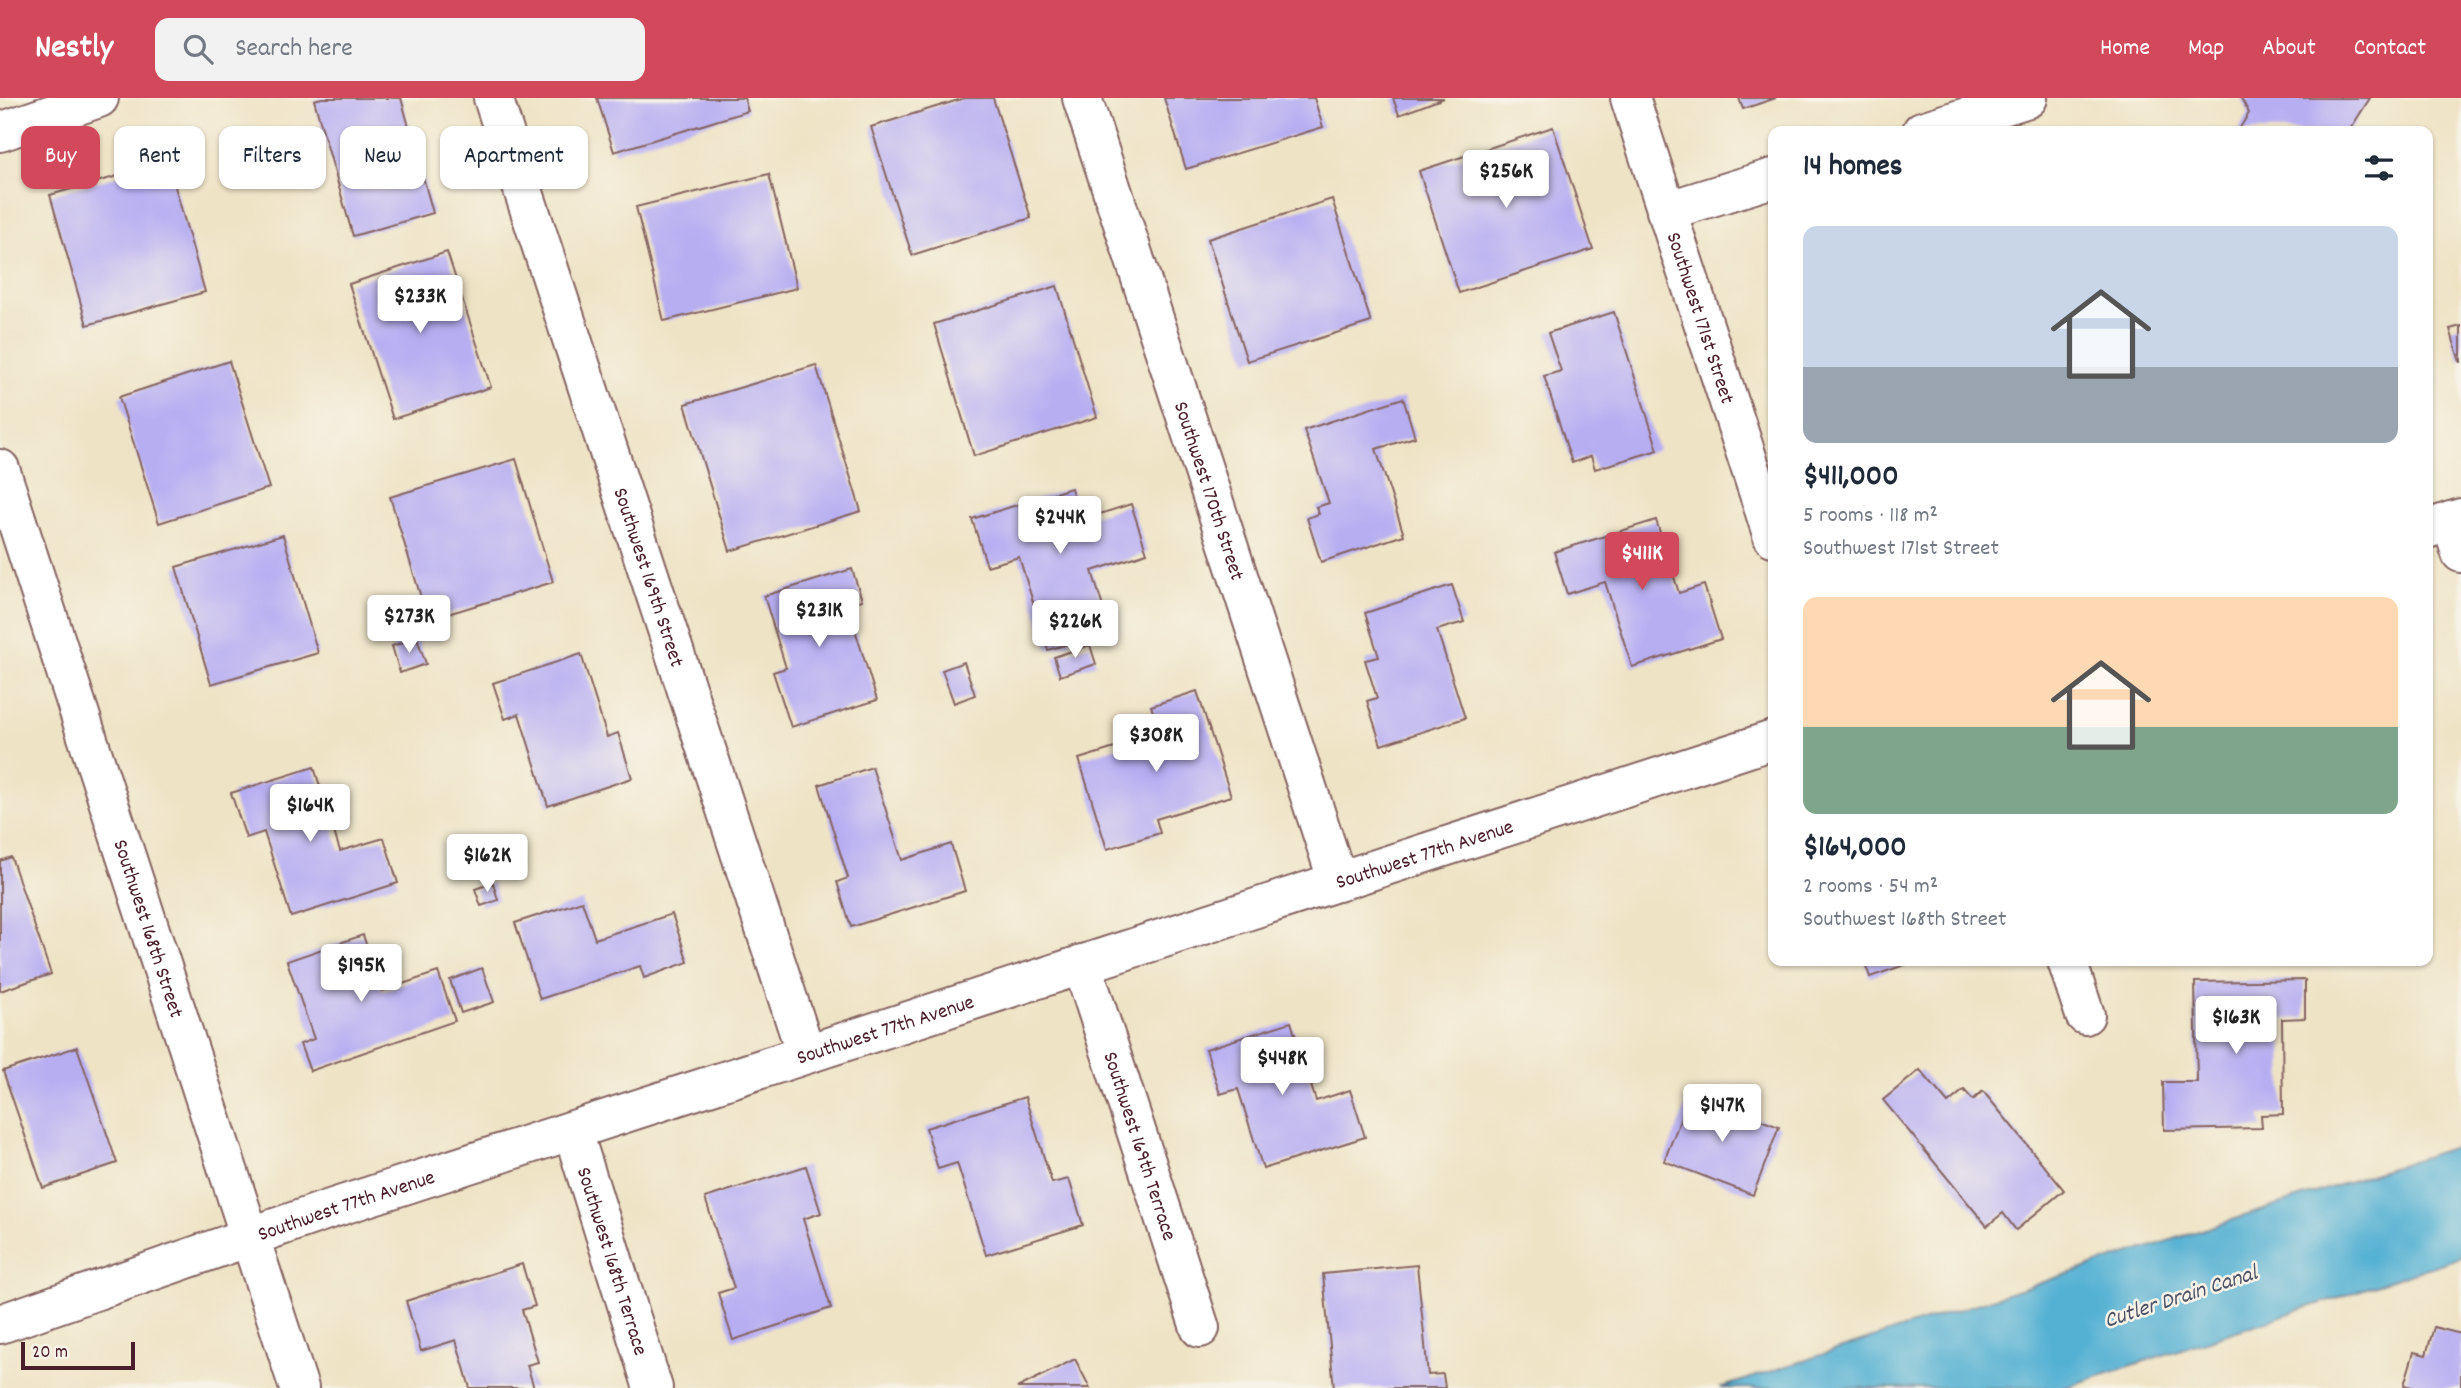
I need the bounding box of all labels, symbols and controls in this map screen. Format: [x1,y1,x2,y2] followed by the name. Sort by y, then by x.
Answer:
[155,18,645,81] search box
[35,26,113,73] text: Nestly
[179,30,217,68] icon: search
[235,31,353,68] text: Search here
[2100,32,2150,66] text: Home
[2188,32,2224,66] text: Map
[2262,32,2316,66] text: About
[2354,32,2426,66] text: Contact
[21,126,100,189] chip: Buy
[114,126,205,189] chip: Rent
[219,126,326,189] chip: Filters
[340,126,426,189] chip: New
[440,126,588,189] chip: Apartment
[1803,147,1902,190] text: 14 homes
[2360,149,2398,187] icon: filters
[1457,150,1555,210] pin: $256K
[1479,156,1533,189] text: $256K
[1657,229,1741,409] street label: Southwest 171st Street
[2038,271,2164,397] icon: home
[371,275,469,335] pin: $233K
[394,281,446,314] text: $233K
[1164,398,1251,585] street label: Southwest 170th Street
[1803,457,1899,500] text: $411,000
[604,484,690,672] street label: Southwest 169th Street
[1011,496,1109,556] pin: $244K
[1803,500,1938,533] text: 5 rooms · 118 m²
[1034,502,1086,535] text: $244K
[1593,532,1691,592] pin: $411K
[1803,533,1999,566] text: Southwest 171st Street
[1621,538,1663,571] text: $411K
[770,589,868,649] pin: $231K
[795,595,843,628] text: $231K
[360,596,458,655] pin: $273K
[383,601,435,634] text: $273K
[1026,601,1124,660] pin: $226K
[1048,606,1102,639] text: $226K
[2038,642,2164,768] icon: home
[1107,714,1205,774] pin: $308K
[1129,720,1183,753] text: $308K
[261,784,359,844] pin: $164K
[286,790,334,823] text: $164K
[1333,813,1518,899] street label: Southwest 77th Avenue
[1803,828,1907,871] text: $164,000
[438,834,536,894] pin: $162K
[104,836,190,1022] street label: Southwest 168th Street
[463,840,511,873] text: $162K
[1803,871,1938,904] text: 2 rooms · 54 m²
[1803,904,2006,937] text: Southwest 168th Street
[312,944,410,1004] pin: $195K
[337,950,385,983] text: $195K
[793,989,979,1074] street label: Southwest 77th Avenue
[2187,996,2285,1056] pin: $163K
[2212,1002,2260,1035] text: $163K
[1233,1038,1331,1097] pin: $448K
[1257,1043,1307,1076] text: $448K
[1093,1048,1183,1245] street label: Southwest 169th Terrace
[1673,1084,1771,1144] pin: $147K
[1699,1090,1745,1123] text: $147K
[254,1164,439,1251] street label: Southwest 77th Avenue
[567,1164,654,1360] street label: Southwest 168th Terrace
[2100,1258,2263,1339] water label: Cutler Drain Canal
[21,1339,135,1371] scale bar
[32,1340,68,1367] text: 20 m

